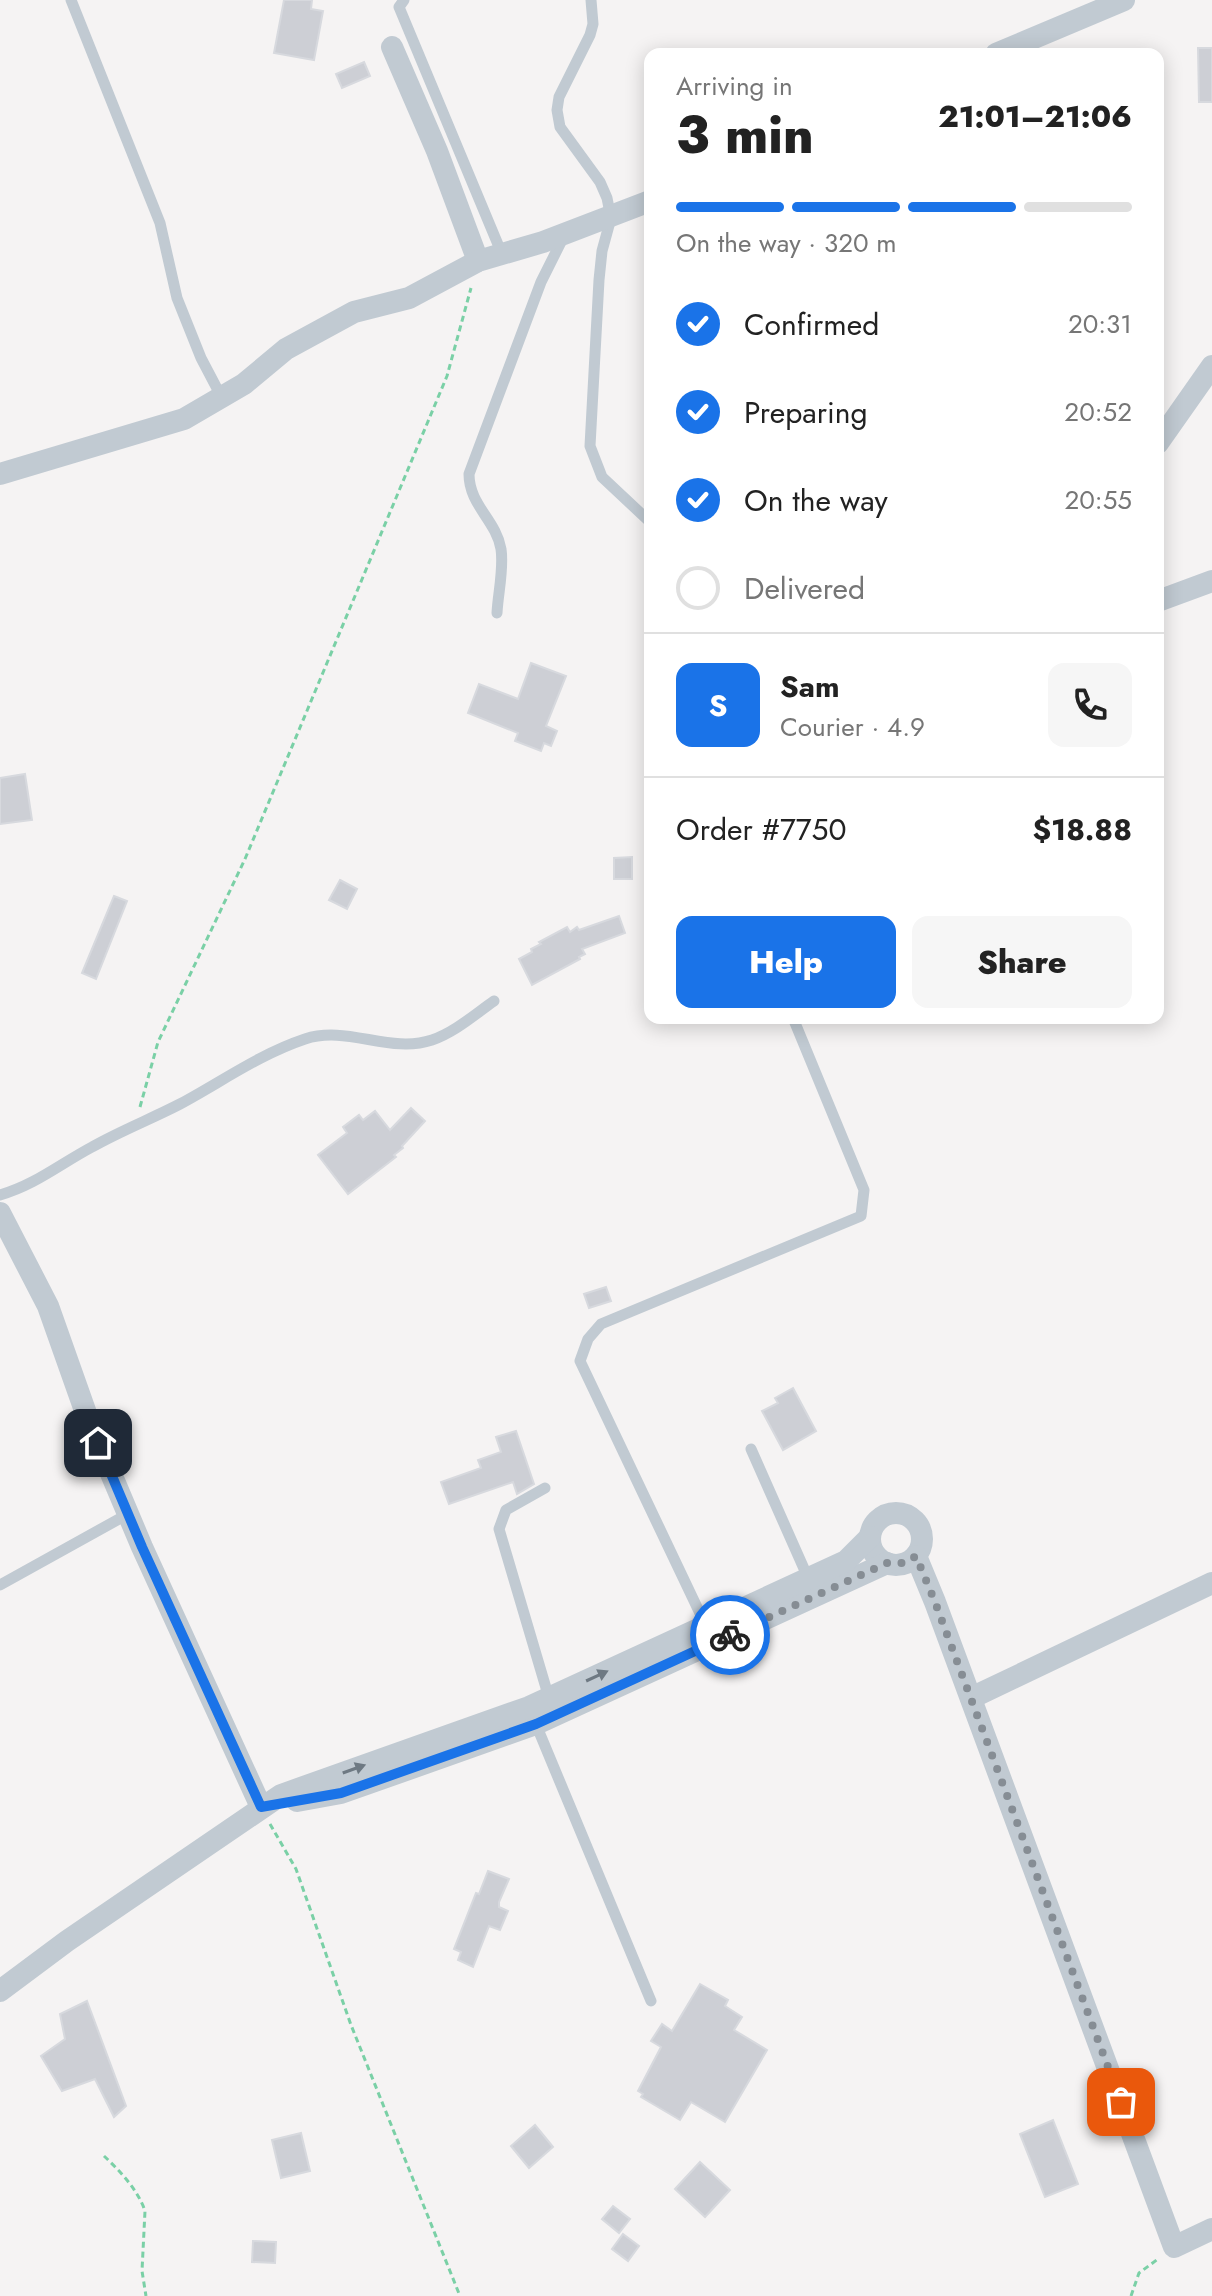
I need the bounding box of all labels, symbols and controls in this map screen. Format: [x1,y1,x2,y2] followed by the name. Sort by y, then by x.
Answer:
[676,67,793,105] text: Arriving in
[938,95,1132,138] text: 21:01–21:06
[676,97,814,173] text: 3 min
[676,224,897,262] text: On the way · 320 m
[676,302,720,346] icon: check
[744,303,879,346] text: Confirmed
[1068,305,1132,343] text: 20:31
[676,390,720,434] icon: check
[744,391,868,434] text: Preparing
[1064,393,1132,431] text: 20:52
[676,478,720,522] icon: check
[744,479,888,522] text: On the way
[1064,481,1132,519] text: 20:55
[744,567,865,610] text: Delivered
[1048,663,1132,747] button: phone
[780,665,840,708] text: Sam
[709,684,727,727] text: S
[780,708,925,746] text: Courier · 4.9
[676,808,846,851] text: Order #7750
[1032,808,1132,851] text: $18.88
[676,916,896,1008] button: Help
[912,916,1132,1008] button: Share
[64,1409,132,1477] pin
[76,1421,120,1465] icon: home
[690,1595,770,1675] courier
[708,1613,752,1657] icon: bike
[585,1669,609,1682] one-way arrow
[343,1762,367,1775] one-way arrow
[1087,2068,1155,2136] pin
[1099,2080,1143,2124] icon: bag

